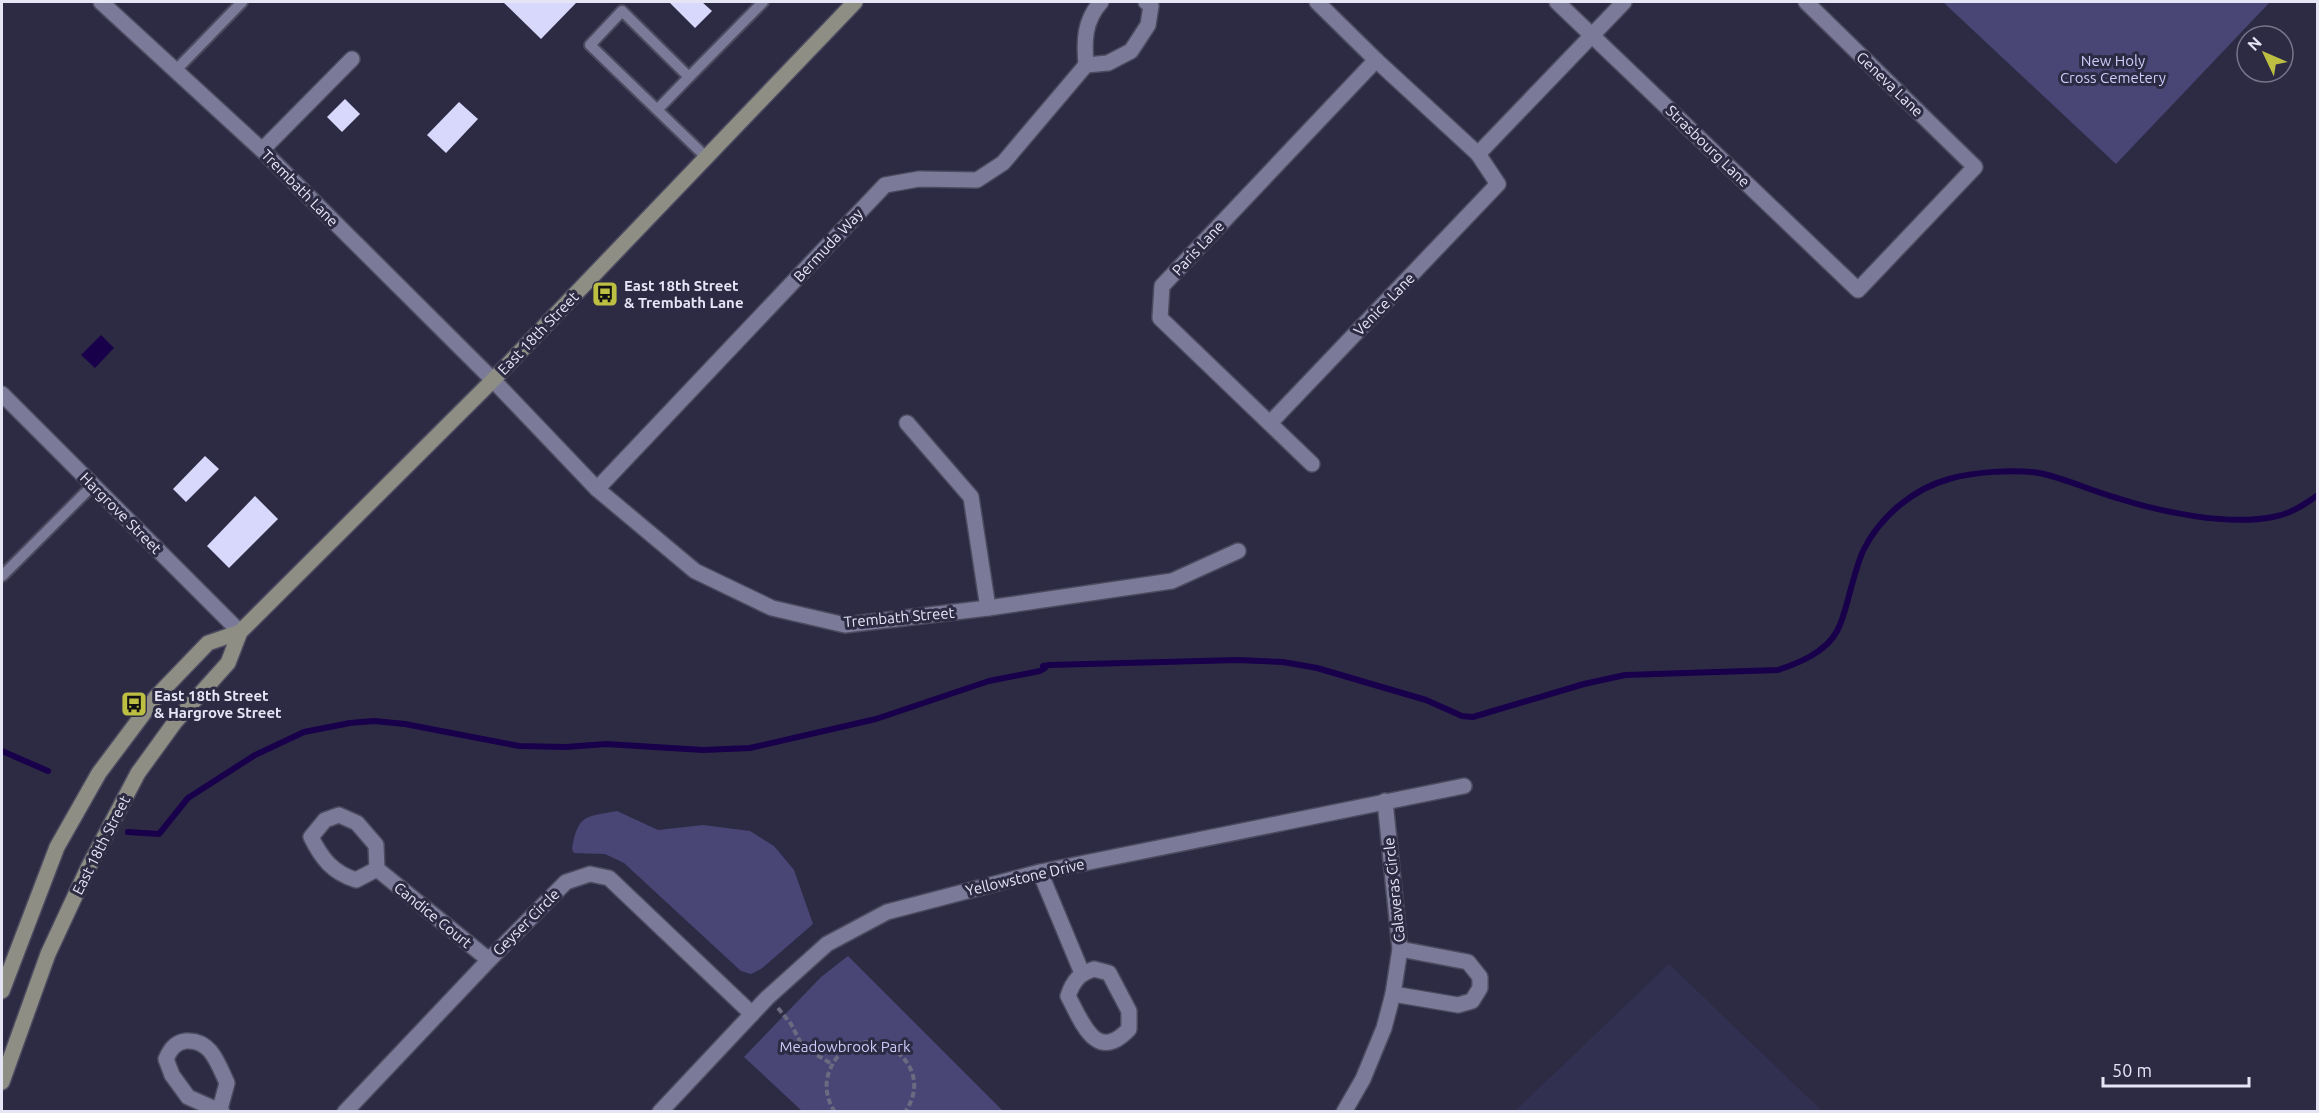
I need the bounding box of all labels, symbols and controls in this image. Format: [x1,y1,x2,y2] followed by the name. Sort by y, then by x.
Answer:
[2235,24,2295,84] north arrow
[2244,33,2265,54] text: N
[1853,48,1927,120] street label: Geneva Lane
[2060,52,2166,86] park label: New Holy Cross Cemetery
[1663,102,1753,190] street label: Strasbourg Lane
[258,146,342,230] street label: Trembath Lane
[790,205,866,285] street label: Bermuda Way
[1169,217,1227,279] street label: Paris Lane
[1350,269,1418,339] street label: Venice Lane
[624,277,744,311] place label: East 18th Street & Trembath Lane
[590,279,620,309] bus stop icon: East 18th Street & Trembath Lane
[494,288,582,378] street label: East 18th Street
[77,469,165,557] street label: Hargrove Street
[843,604,955,630] street label: Trembath Street
[154,687,282,721] place label: East 18th Street & Hargrove Street
[119,689,149,719] bus stop icon: East 18th Street & Hargrove Street
[69,793,133,897] street label: East 18th Street
[1380,837,1408,943] street label: Calaveras Circle
[964,855,1086,899] street label: Yellowstone Drive
[391,879,475,951] street label: Candice Court
[489,885,563,959] street label: Geyser Circle
[779,1038,911,1055] park label: Meadowbrook Park
[2103,1050,2248,1088] scale bar
[2112,1060,2152,1080] text: 50 m

